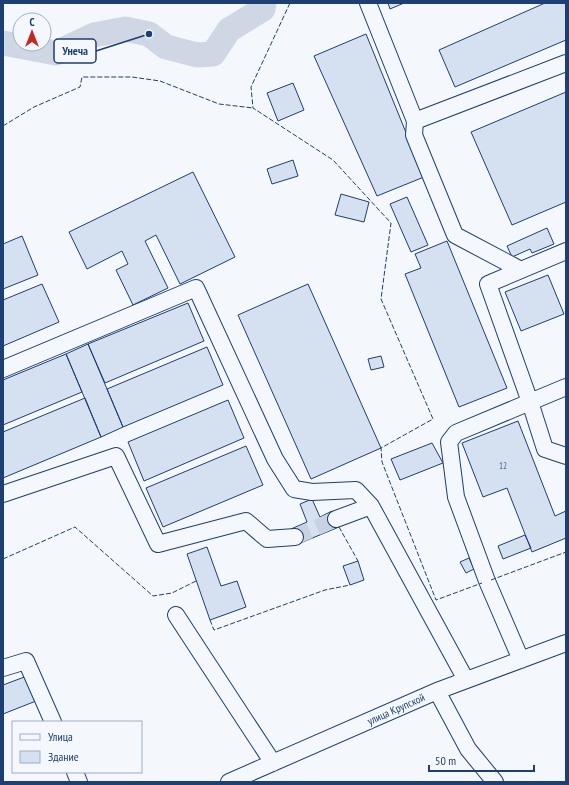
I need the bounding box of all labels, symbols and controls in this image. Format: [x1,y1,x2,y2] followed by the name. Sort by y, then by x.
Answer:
[12,12,52,52] north arrow
[29,15,35,29] text: С
[54,39,96,63] callout: Унеча
[61,43,88,58] text: Унеча
[499,460,507,471] house number: 12
[365,690,427,728] street label: улица Крупской
[12,721,142,773] legend
[48,729,73,744] text: Улица
[429,747,534,773] scale bar
[48,749,79,764] text: Здание
[435,753,456,768] text: 50 m

